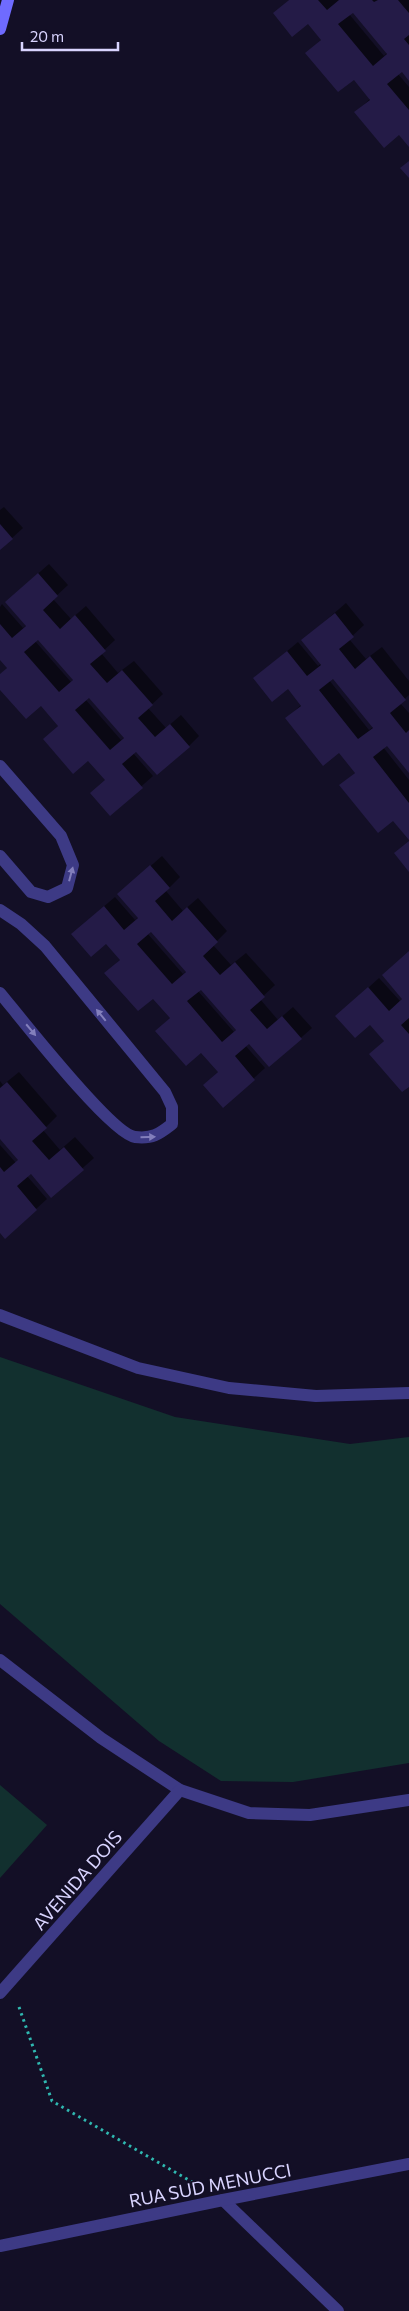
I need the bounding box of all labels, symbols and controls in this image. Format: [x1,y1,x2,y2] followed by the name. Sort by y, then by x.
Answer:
[22,20,119,52] scale bar
[30,27,64,45] text: 20 m
[67,867,75,882] one-way arrow
[96,1009,107,1022] one-way arrow
[26,1024,37,1037] one-way arrow
[140,1132,156,1140] one-way arrow
[28,1826,126,1934] street label: AVENIDA DOIS
[127,2158,293,2212] street label: RUA SUD MENUCCI

